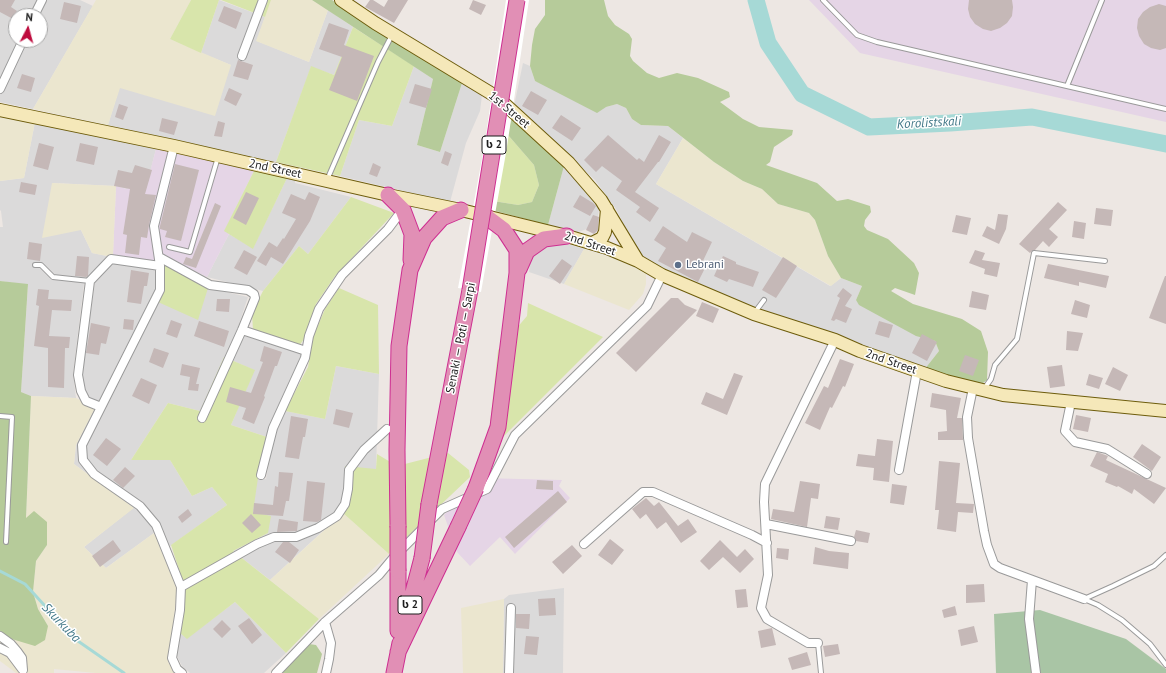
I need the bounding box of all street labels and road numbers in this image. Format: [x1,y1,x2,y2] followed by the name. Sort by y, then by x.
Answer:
[485,89,533,131] street label: 1st Street
[482,136,506,154] road number: ს 2
[247,156,303,182] street label: 2nd Street
[562,229,618,259] street label: 2nd Street
[443,281,479,395] street label: Senaki — Poti — Sarpi
[863,346,919,378] street label: 2nd Street
[398,596,422,614] road number: ს 2

